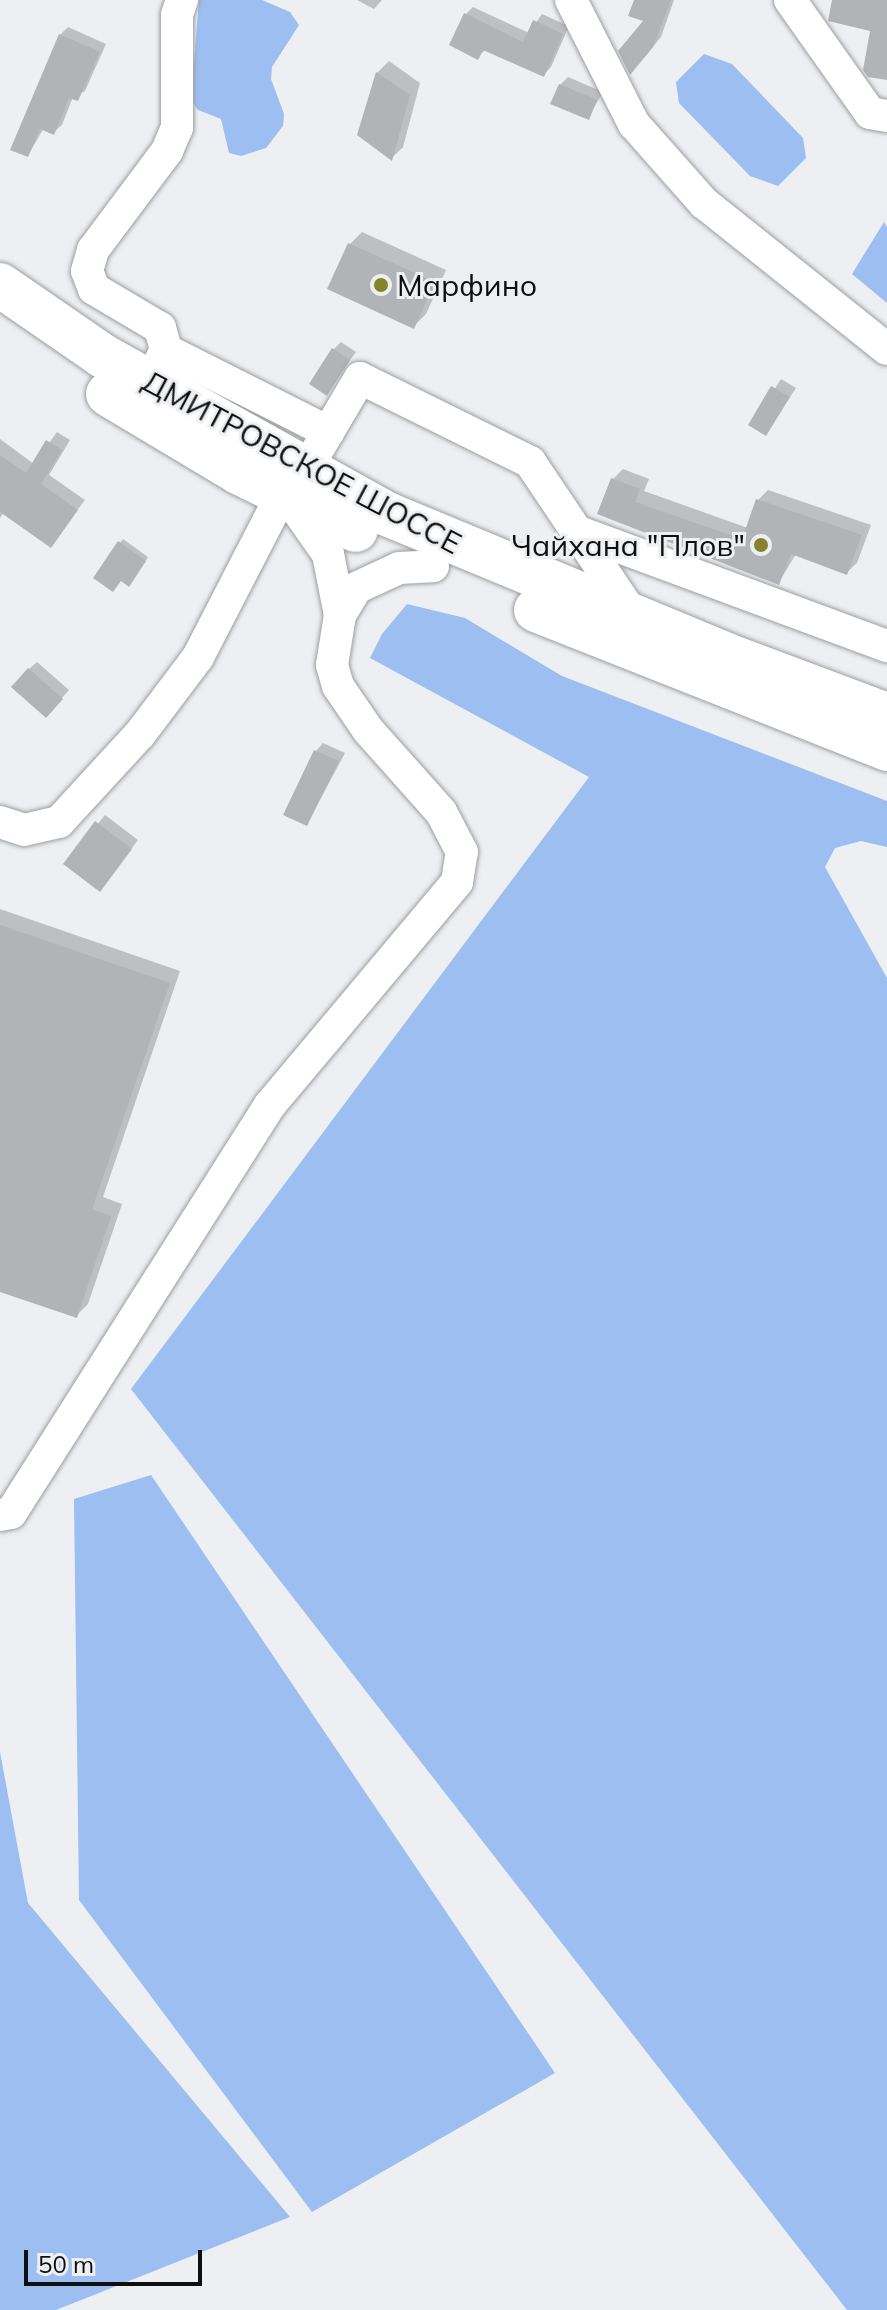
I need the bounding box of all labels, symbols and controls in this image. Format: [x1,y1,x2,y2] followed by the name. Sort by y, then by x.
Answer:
[397,267,537,303] place label: Марфино
[372,276,390,294] marker: Марфино
[136,363,468,561] street label: ДМИТРОВСКОЕ ШОССЕ
[511,527,745,563] place label: Чайхана "Плов"
[752,536,770,554] marker: Чайхана "Плов"
[28,2234,206,2284] scale bar
[38,2249,94,2279] text: 50 m

